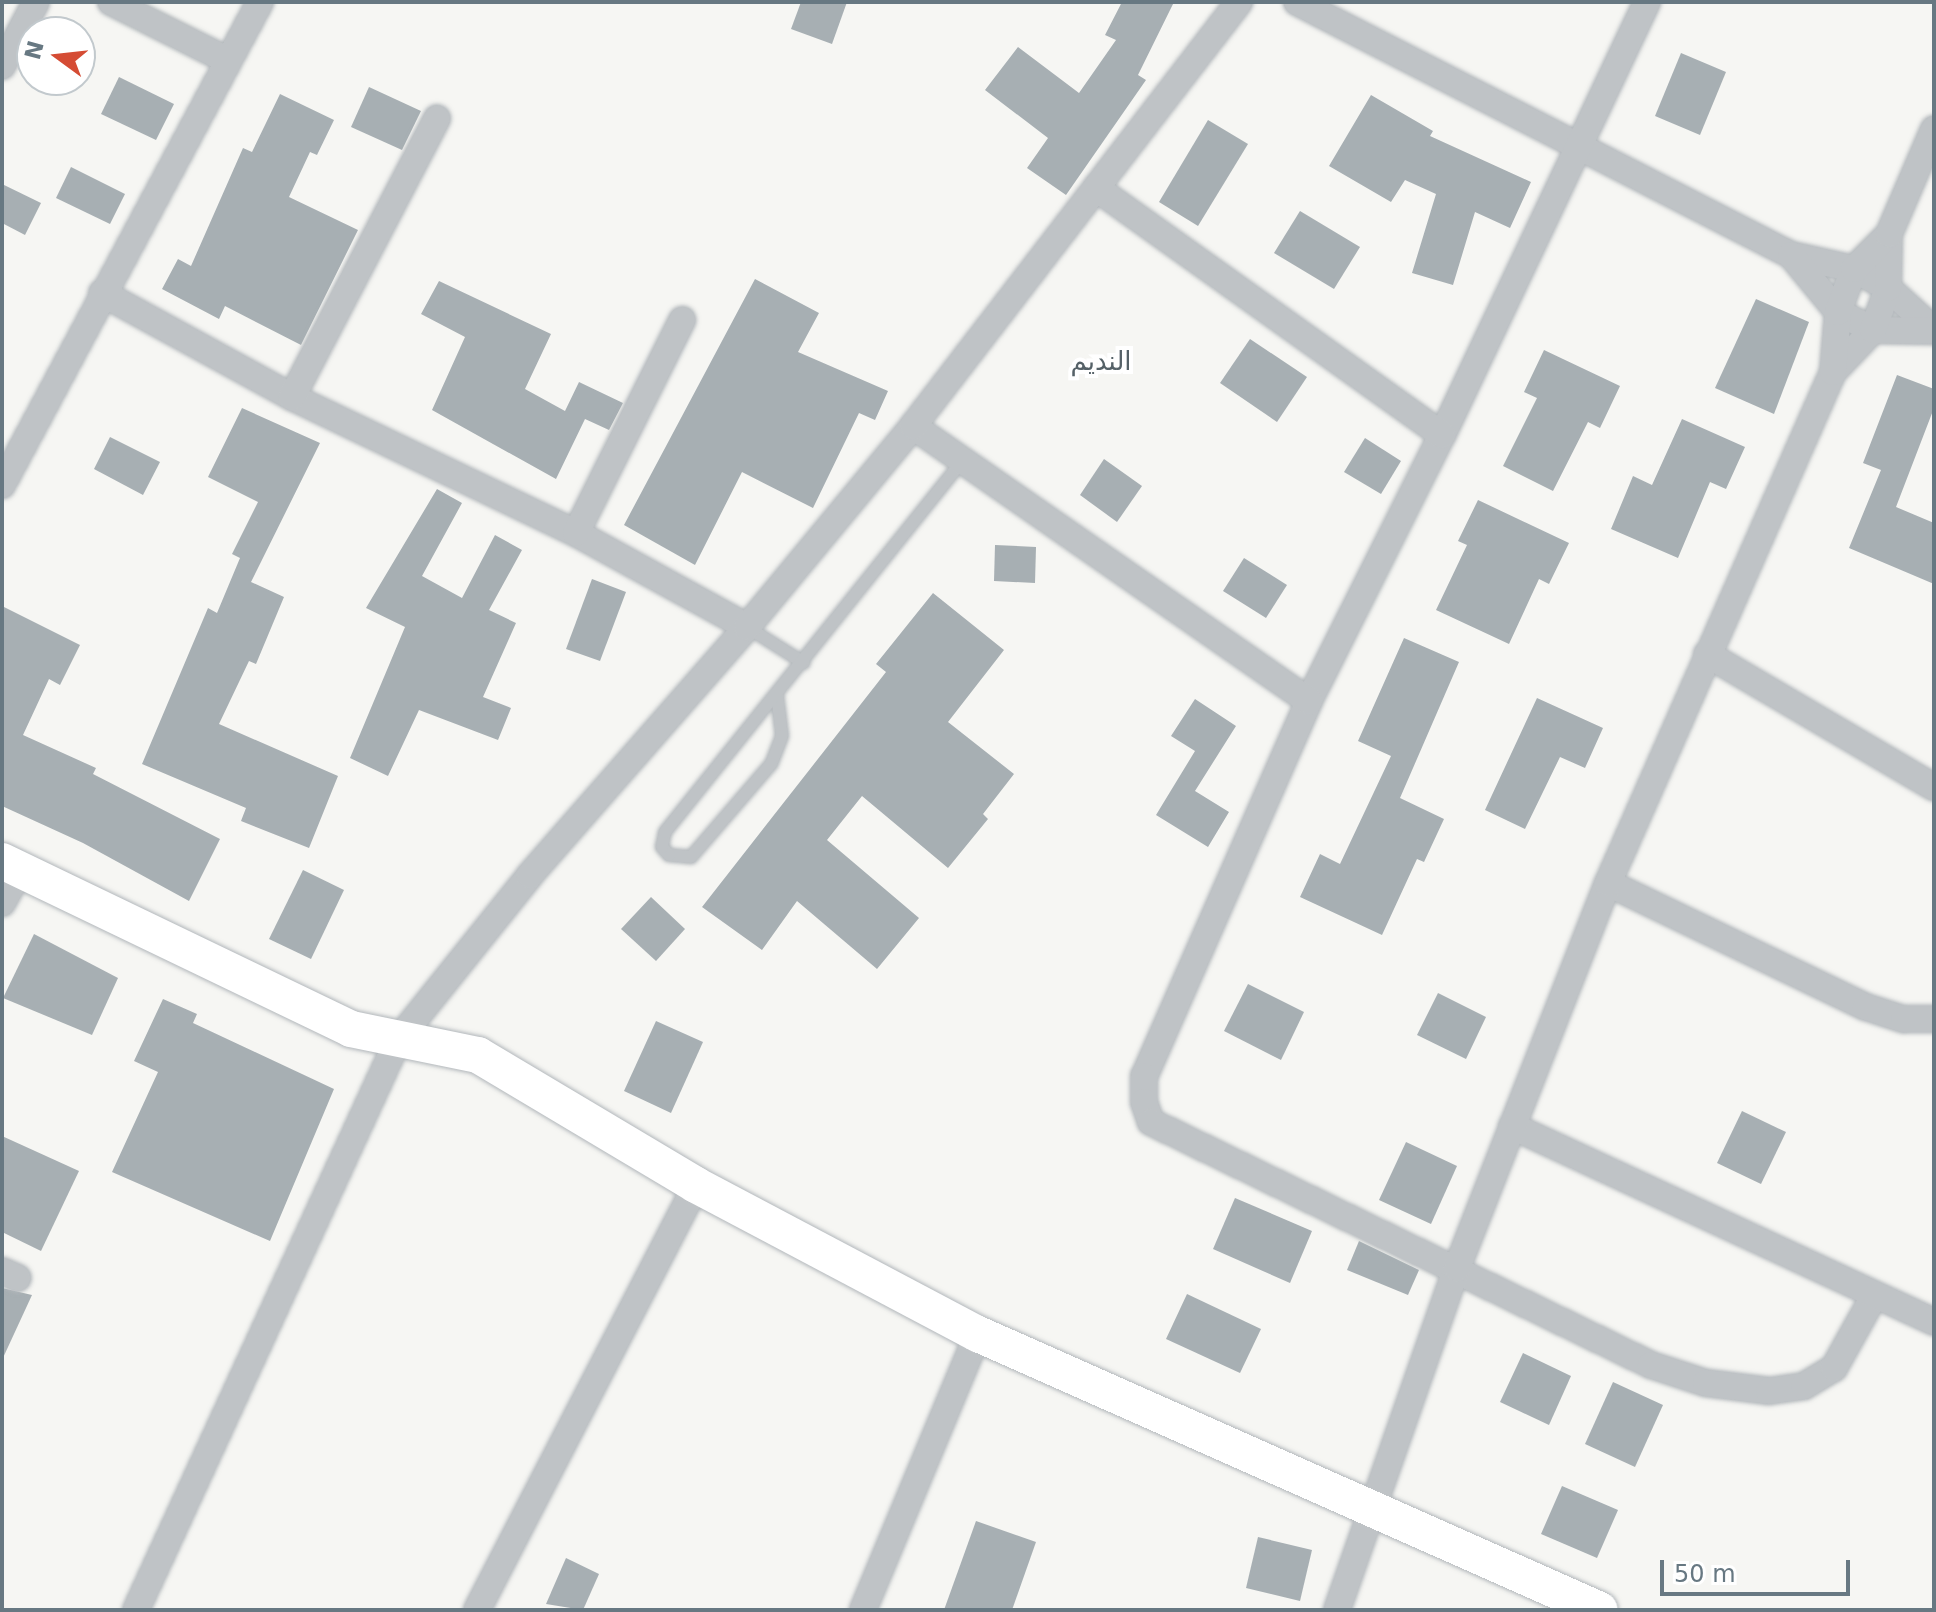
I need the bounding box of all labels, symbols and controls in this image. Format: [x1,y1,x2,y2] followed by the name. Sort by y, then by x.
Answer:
[16,16,96,96] north arrow
[20,38,49,62] text: N
[1070,346,1132,378] district label: النديم
[1664,1544,1854,1594] scale bar
[1674,1560,1736,1588] text: 50 m

